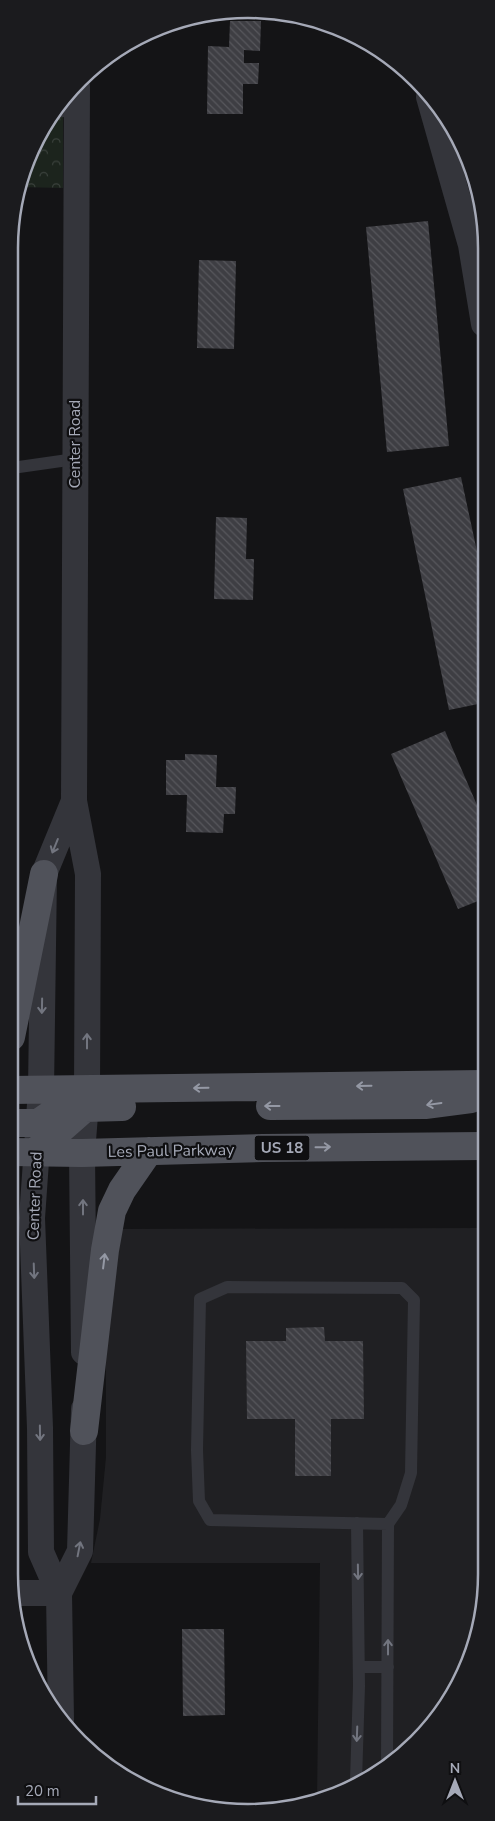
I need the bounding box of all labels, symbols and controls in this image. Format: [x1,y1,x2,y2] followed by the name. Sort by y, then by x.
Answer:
[64,400,86,488] street label: Center Road
[50,838,60,853] one-way arrow
[37,998,47,1014] one-way arrow
[82,1033,92,1050] one-way arrow
[356,1081,372,1091] one-way arrow
[194,1083,210,1093] one-way arrow
[427,1099,443,1109] one-way arrow
[264,1101,280,1111] one-way arrow
[254,1136,310,1160] road number: US 18
[108,1139,235,1163] street label: Les Paul Parkway
[315,1143,331,1152] one-way arrow
[22,1151,48,1241] street label: Center Road
[78,1199,88,1216] one-way arrow
[99,1253,109,1269] one-way arrow
[29,1262,39,1279] one-way arrow
[35,1425,44,1441] one-way arrow
[74,1541,84,1557] one-way arrow
[353,1563,363,1579] one-way arrow
[383,1639,393,1656] one-way arrow
[353,1726,362,1742] one-way arrow
[430,1756,480,1806] north arrow
[450,1759,460,1778] text: N
[18,1774,95,1806] scale bar
[25,1781,60,1801] text: 20 m

